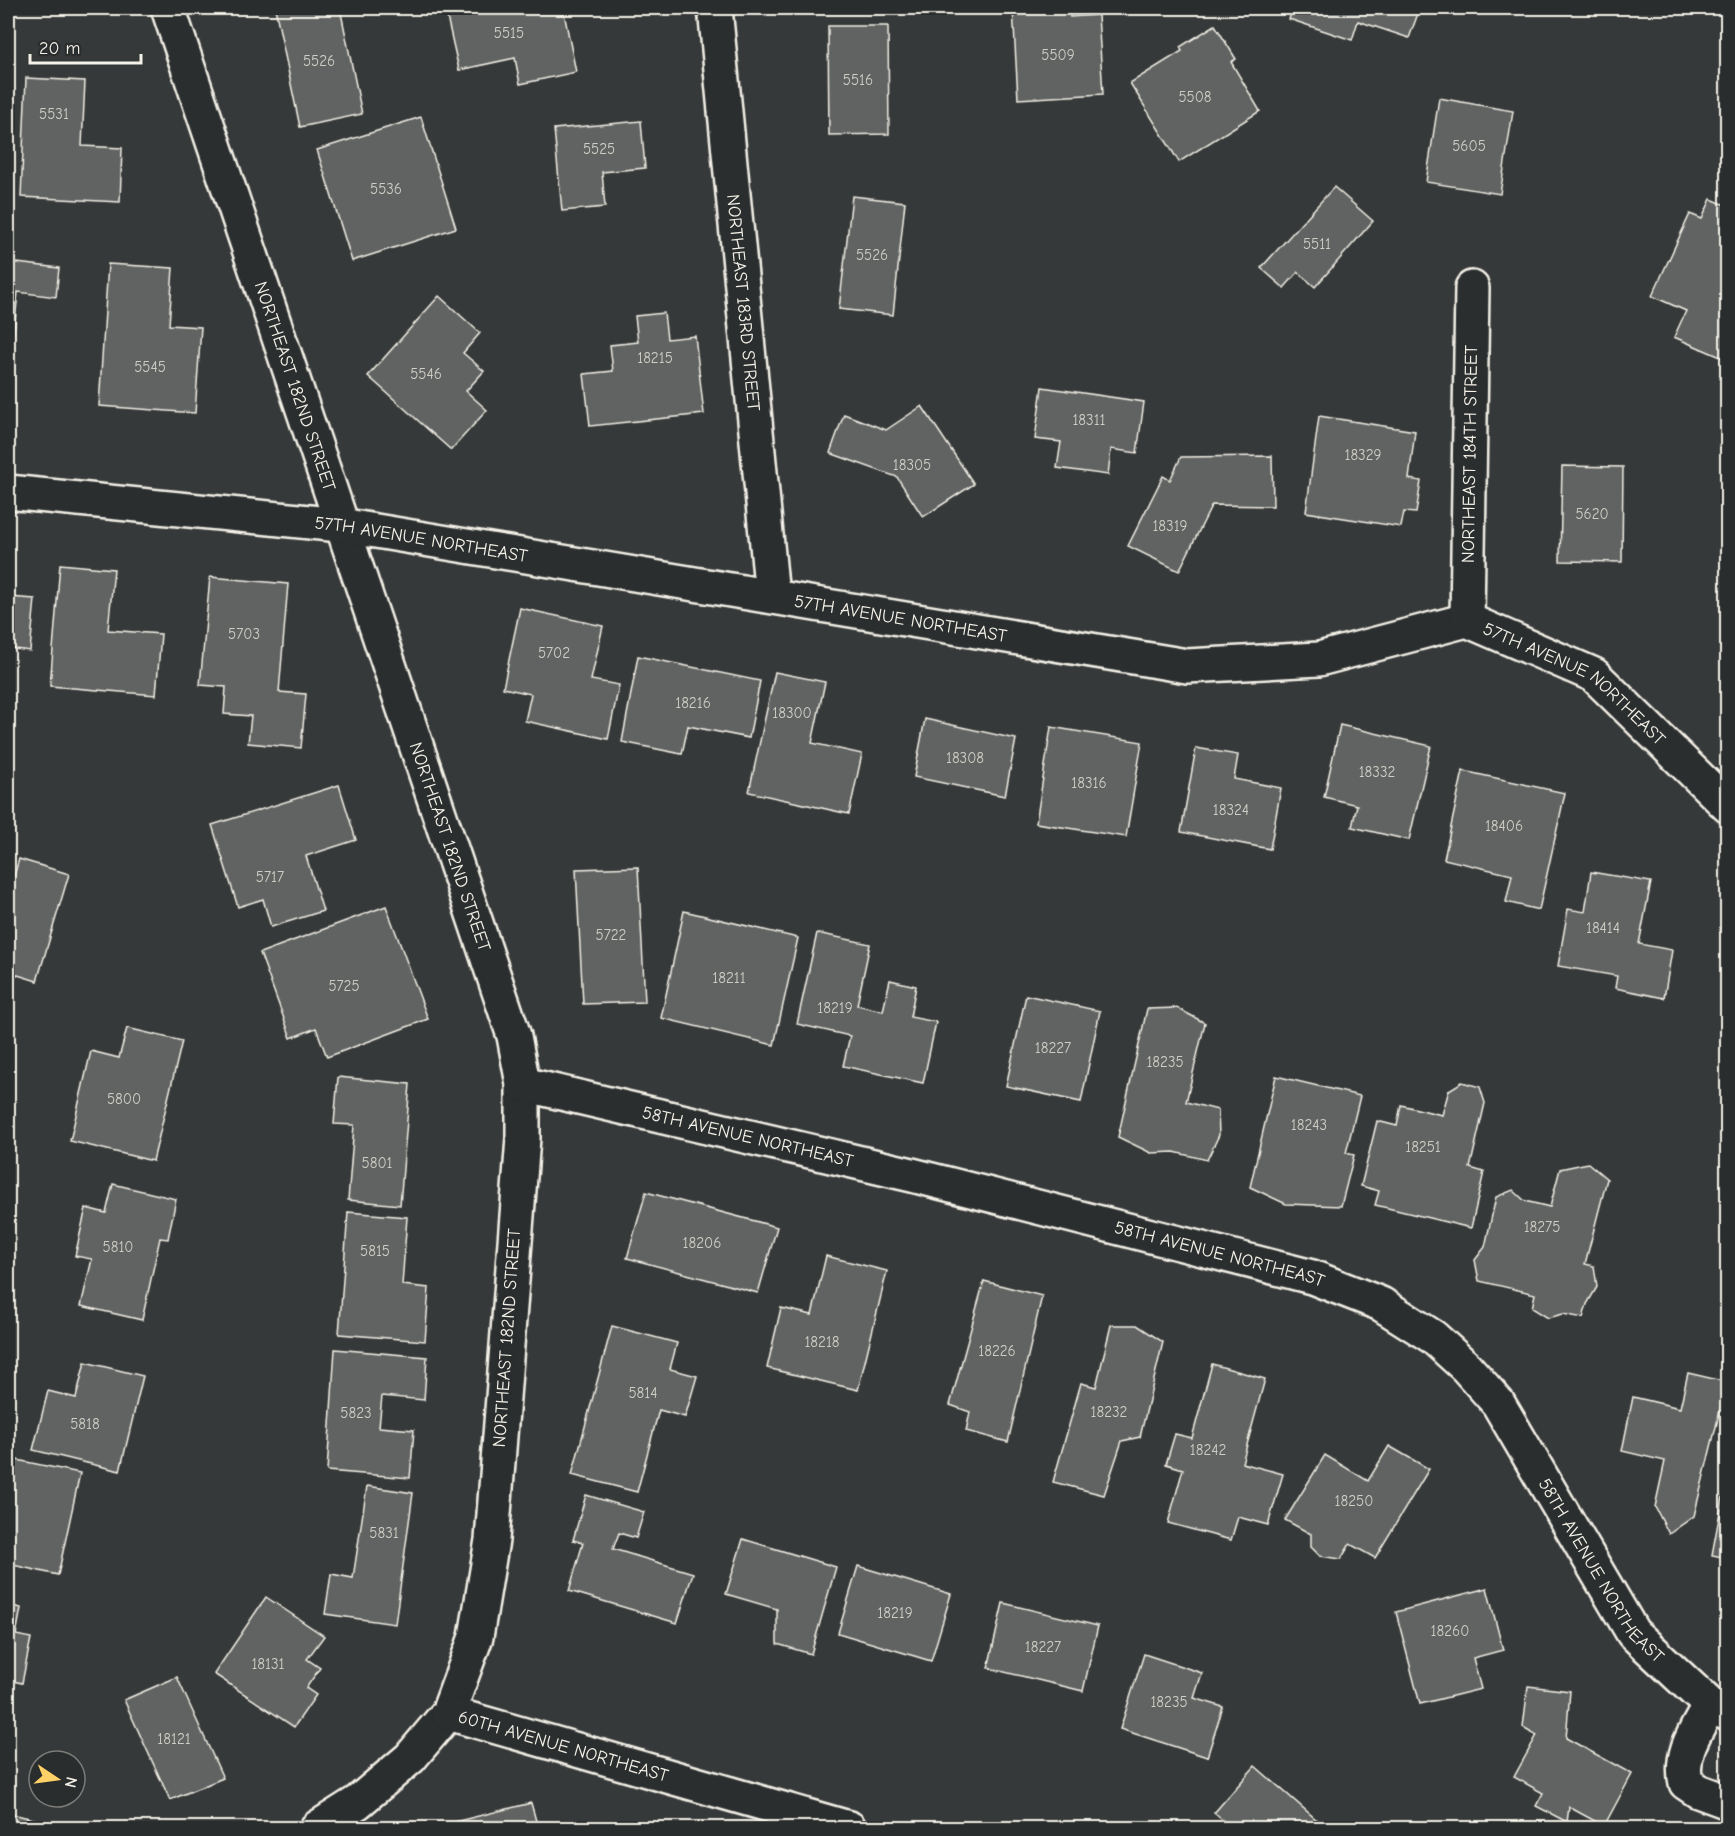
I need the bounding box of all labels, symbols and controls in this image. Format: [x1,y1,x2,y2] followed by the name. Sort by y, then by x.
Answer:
[494,24,524,42] house number: 5515
[30,27,141,65] scale bar
[39,38,80,59] text: 20 m
[1041,46,1075,64] house number: 5509
[303,52,335,70] house number: 5526
[843,71,873,89] house number: 5516
[1178,88,1212,106] house number: 5508
[39,105,69,123] house number: 5531
[1452,137,1486,155] house number: 5605
[583,140,615,158] house number: 5525
[370,180,402,198] house number: 5536
[723,193,765,413] street label: NORTHEAST 183RD STREET
[1303,235,1331,253] house number: 5511
[856,246,888,264] house number: 5526
[250,279,340,494] street label: NORTHEAST 182ND STREET
[1457,344,1482,563] street label: NORTHEAST 184TH STREET
[637,349,673,367] house number: 18215
[134,358,166,376] house number: 5545
[410,365,442,383] house number: 5546
[1072,411,1106,429] house number: 18311
[1344,446,1382,464] house number: 18329
[893,456,931,474] house number: 18305
[1575,505,1609,523] house number: 5620
[314,512,530,567] street label: 57TH AVENUE NORTHEAST
[1152,517,1188,535] house number: 18319
[793,590,1009,646] street label: 57TH AVENUE NORTHEAST
[1480,618,1670,750] street label: 57TH AVENUE NORTHEAST
[228,625,260,643] house number: 5703
[538,644,570,662] house number: 5702
[675,694,711,712] house number: 18216
[772,704,812,722] house number: 18300
[405,739,495,955] street label: NORTHEAST 182ND STREET
[946,749,984,767] house number: 18308
[1359,763,1395,781] house number: 18332
[1071,774,1107,792] house number: 18316
[1213,801,1249,819] house number: 18324
[1485,817,1523,835] house number: 18406
[256,868,284,886] house number: 5717
[1586,919,1620,937] house number: 18414
[596,926,626,944] house number: 5722
[712,969,746,987] house number: 18211
[328,977,360,995] house number: 5725
[817,999,853,1017] house number: 18219
[1035,1039,1071,1057] house number: 18227
[1146,1053,1184,1071] house number: 18235
[107,1090,141,1108] house number: 5800
[640,1102,856,1172] street label: 58TH AVENUE NORTHEAST
[1291,1116,1327,1134] house number: 18243
[1405,1138,1441,1156] house number: 18251
[362,1154,393,1172] house number: 5801
[1112,1217,1328,1292] street label: 58TH AVENUE NORTHEAST
[1524,1218,1560,1236] house number: 18275
[489,1227,525,1448] street label: NORTHEAST 182ND STREET
[683,1234,721,1252] house number: 18206
[103,1238,133,1256] house number: 5810
[360,1242,390,1260] house number: 5815
[804,1333,840,1351] house number: 18218
[978,1342,1016,1360] house number: 18226
[628,1384,658,1402] house number: 5814
[1091,1403,1127,1421] house number: 18232
[340,1404,372,1422] house number: 5823
[70,1415,100,1433] house number: 5818
[1190,1441,1226,1459] house number: 18242
[1534,1475,1669,1667] street label: 58TH AVENUE NORTHEAST
[1335,1492,1373,1510] house number: 18250
[369,1524,399,1542] house number: 5831
[877,1604,913,1622] house number: 18219
[1431,1622,1469,1640] house number: 18260
[1025,1638,1061,1656] house number: 18227
[251,1655,285,1673] house number: 18131
[1150,1693,1188,1711] house number: 18235
[456,1706,672,1786] street label: 60TH AVENUE NORTHEAST
[157,1730,191,1748] house number: 18121
[27,1749,87,1809] north arrow
[61,1775,81,1789] text: N

